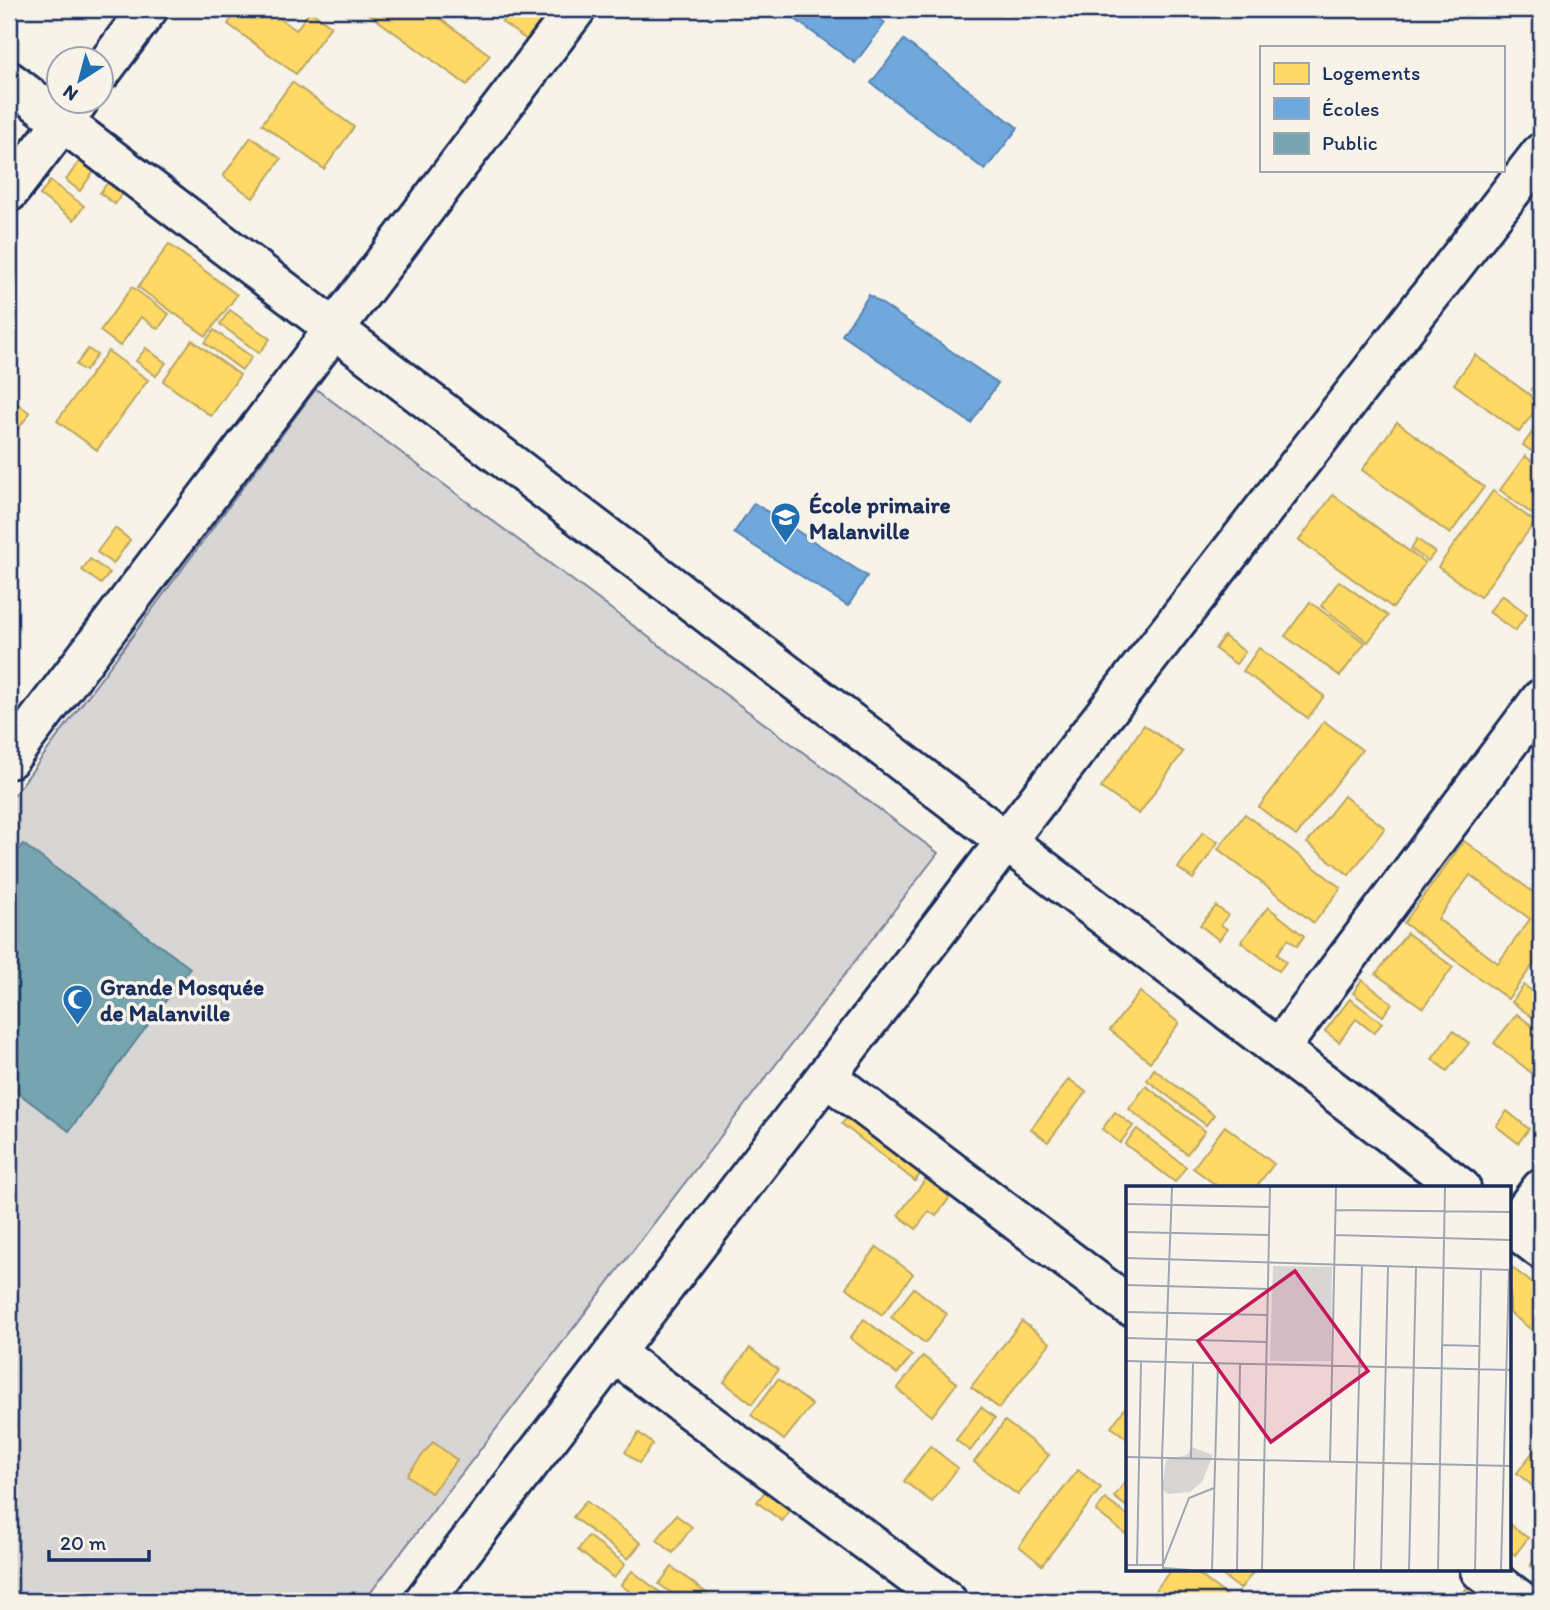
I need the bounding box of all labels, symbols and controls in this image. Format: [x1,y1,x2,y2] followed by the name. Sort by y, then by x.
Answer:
[46,46,116,116] north arrow
[1260,46,1504,172] legend
[1322,60,1420,85] text: Logements
[58,80,82,106] text: N
[1322,96,1380,121] text: Écoles
[1322,130,1378,155] text: Public
[809,491,951,545] place label: École primaire Malanville
[769,501,803,545] school or university icon: École primaire Malanville
[100,973,264,1027] place label: Grande Mosquée de Malanville
[60,983,94,1027] mosque icon: Grande Mosquée de Malanville
[1126,1186,1512,1572] inset map
[49,1519,149,1563] scale bar
[60,1530,107,1555] text: 20 m

